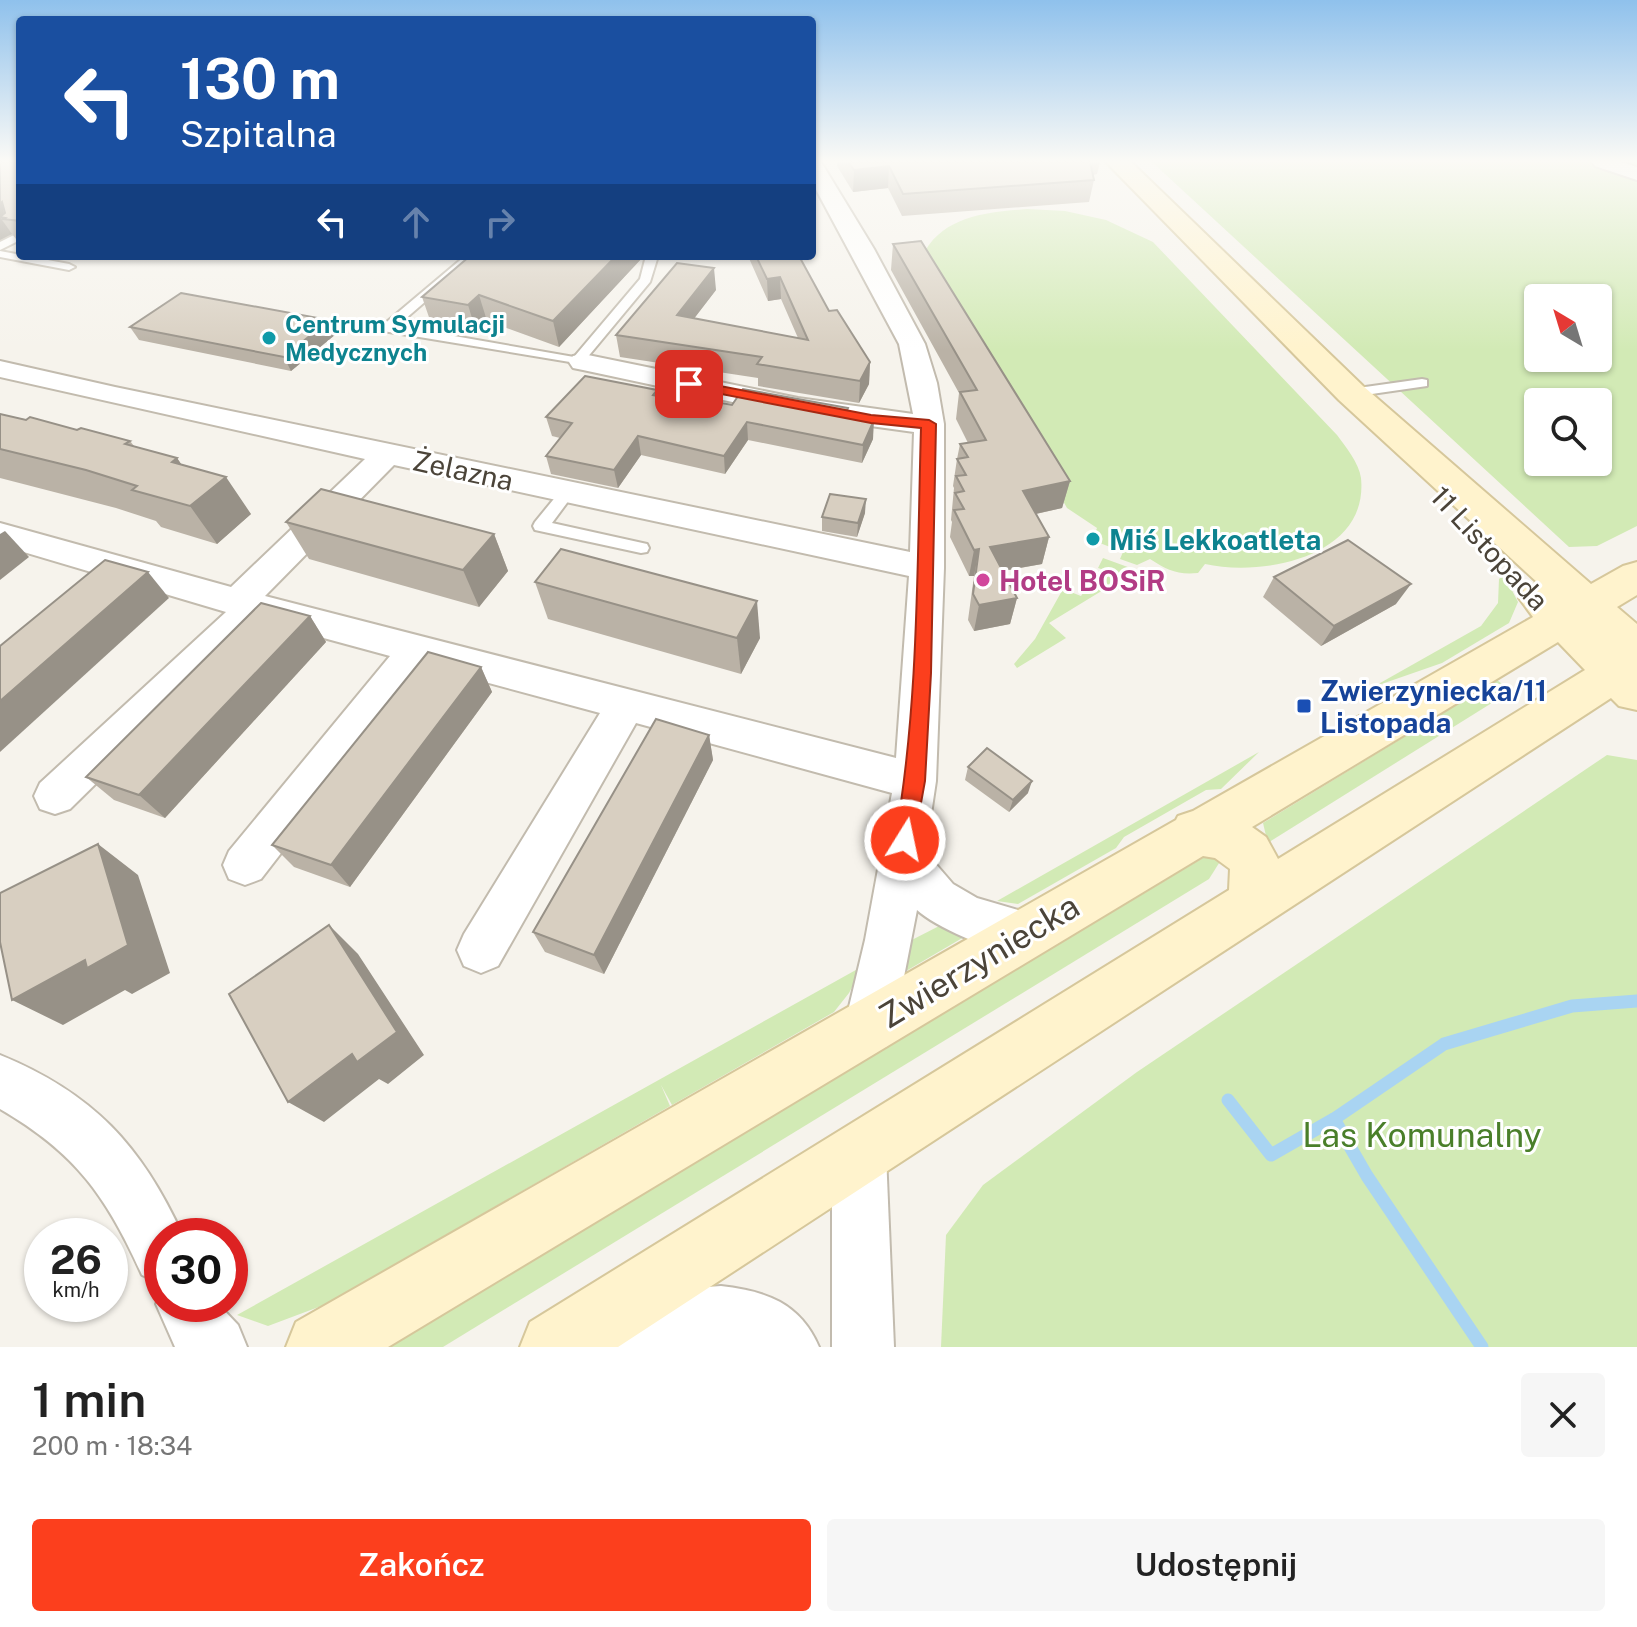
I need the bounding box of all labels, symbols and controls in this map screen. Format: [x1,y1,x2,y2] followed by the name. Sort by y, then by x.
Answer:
[180,46,340,112] text: 130 m
[48,48,152,152] icon: left
[180,113,337,155] text: Szpitalna
[310,200,354,244] icon: left
[394,200,438,244] icon: ahead
[478,200,522,244] icon: right
[1524,284,1612,372] north arrow
[1524,284,1612,476] map controls
[285,310,505,366] place label: Centrum Symulacji Medycznych
[260,329,278,347] marker: Centrum Symulacji Medycznych
[655,350,723,418] pin
[667,362,711,406] icon: arrive
[1524,388,1612,476] button: search
[410,443,516,497] street label: Żelazna
[1424,479,1556,617] street label: 11 Listopada
[1109,523,1321,556] place label: Miś Lekkoatleta
[1084,530,1102,548] marker: Miś Lekkoatleta
[999,564,1166,597] place label: Hotel BOSiR
[974,571,992,589] marker: Hotel BOSiR
[1320,674,1547,739] place label: Zwierzyniecka/11 Listopada
[1295,697,1313,715] marker: Zwierzyniecka/11 Listopada
[863,798,947,882] position arrow
[872,886,1086,1036] street label: Zwierzyniecka
[1302,1115,1542,1155] park label: Las Komunalny
[144,1218,248,1322] speed limit sign: 30
[50,1236,102,1283] text: 26
[52,1278,100,1302] text: km/h
[32,1371,146,1428] text: 1 min
[1521,1373,1605,1457] button: close
[32,1430,192,1461] text: 200 m · 18:34
[32,1519,811,1611] button: Zakończ
[827,1519,1605,1611] button: Udostępnij

